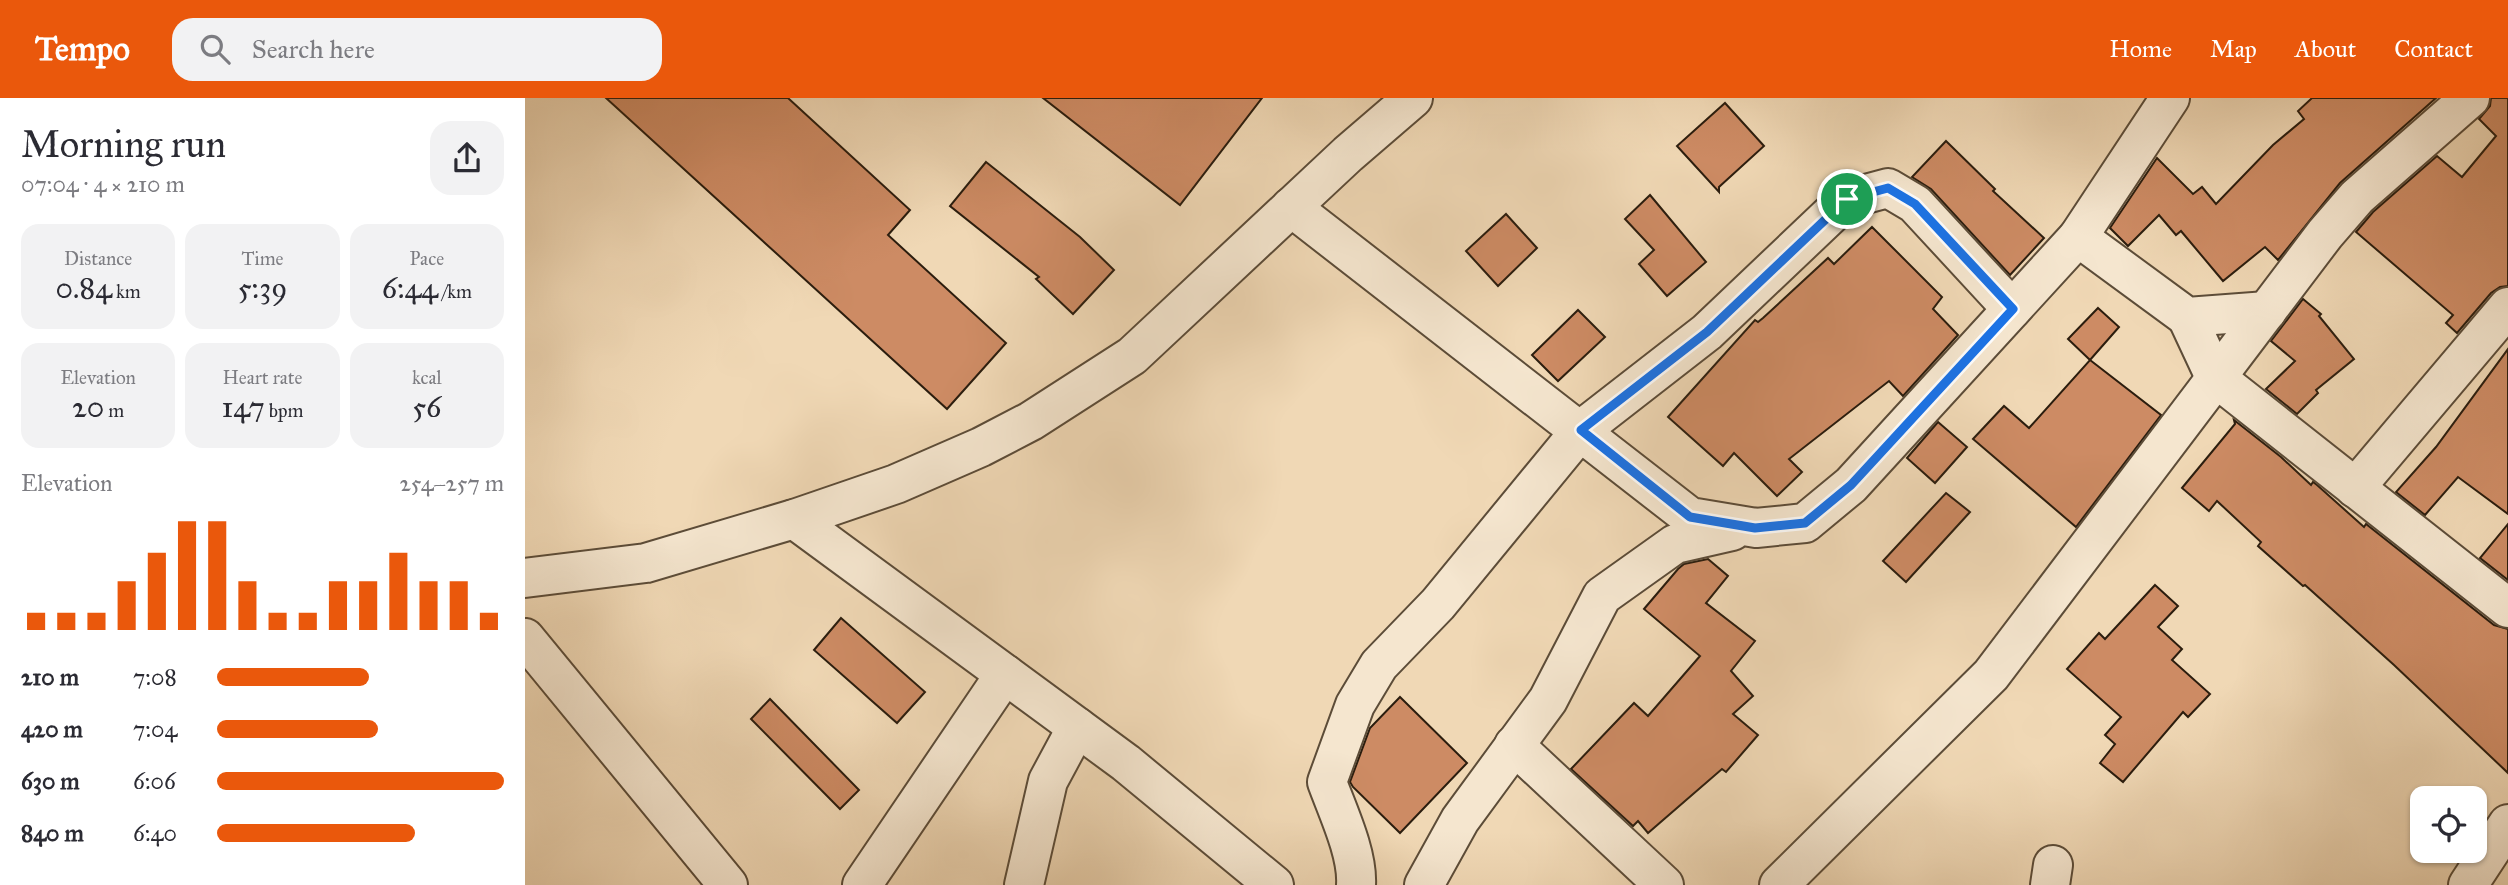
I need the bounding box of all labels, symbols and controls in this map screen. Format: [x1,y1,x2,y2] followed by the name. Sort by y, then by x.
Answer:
[172,18,662,81] search box
[35,29,130,69] text: Tempo
[196,30,234,68] icon: search
[252,33,375,65] text: Search here
[2109,34,2172,64] text: Home
[2210,34,2257,64] text: Map
[2295,34,2356,64] text: About
[2394,34,2473,64] text: Contact
[21,121,226,167] text: Morning run
[430,121,504,195] button: share
[1817,169,1877,229] pin
[21,170,185,198] text: 07:04 · 4 × 210 m
[1828,180,1866,218] icon: arrive
[64,247,132,270] text: Distance
[241,247,284,270] text: Time
[410,247,444,270] text: Pace
[56,270,112,306] text: 0.84
[238,270,287,306] text: 5:39
[382,270,438,306] text: 6:44
[112,280,141,303] text: km
[438,280,472,303] text: /km
[60,366,136,389] text: Elevation
[223,366,302,389] text: Heart rate
[412,366,442,389] text: kcal
[72,389,104,425] text: 20
[221,389,265,425] text: 147
[412,389,441,425] text: 56
[104,399,124,422] text: m
[265,399,303,422] text: bpm
[21,469,112,497] text: Elevation
[399,469,504,497] text: 254–257 m
[21,663,79,691] text: 210 m
[133,663,177,691] text: 7:08
[21,715,83,743] text: 420 m
[133,715,177,743] text: 7:04
[21,767,80,795] text: 630 m
[133,767,176,795] text: 6:06
[2410,786,2487,863] map controls
[2410,786,2487,863] button: locate
[21,819,84,847] text: 840 m
[133,819,177,847] text: 6:40

